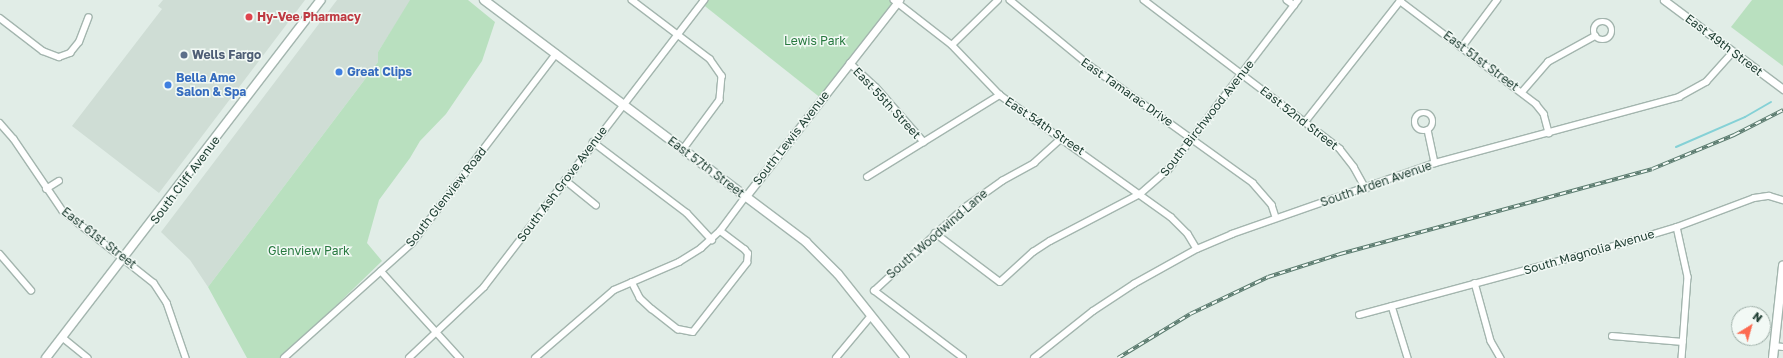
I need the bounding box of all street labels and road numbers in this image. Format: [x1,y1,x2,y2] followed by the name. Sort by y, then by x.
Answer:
[1682,11,1766,79] street label: East 49th Street
[1440,28,1522,94] street label: East 51st Street
[1078,55,1176,129] street label: East Tamarac Drive
[1157,57,1257,179] street label: South Birchwood Avenue
[850,64,924,142] street label: East 55th Street
[1257,83,1341,153] street label: East 52nd Street
[750,88,832,188] street label: South Lewis Avenue
[1002,94,1088,158] street label: East 54th Street
[514,123,610,245] street label: South Ash Grove Avenue
[147,133,223,227] street label: South Cliff Avenue
[665,134,747,200] street label: East 57th Street
[403,144,489,250] street label: South Glenview Road
[1318,158,1434,210] street label: South Arden Avenue
[884,186,990,282] street label: South Woodwind Lane
[59,204,139,272] street label: East 61st Street
[1522,226,1656,278] street label: South Magnolia Avenue

